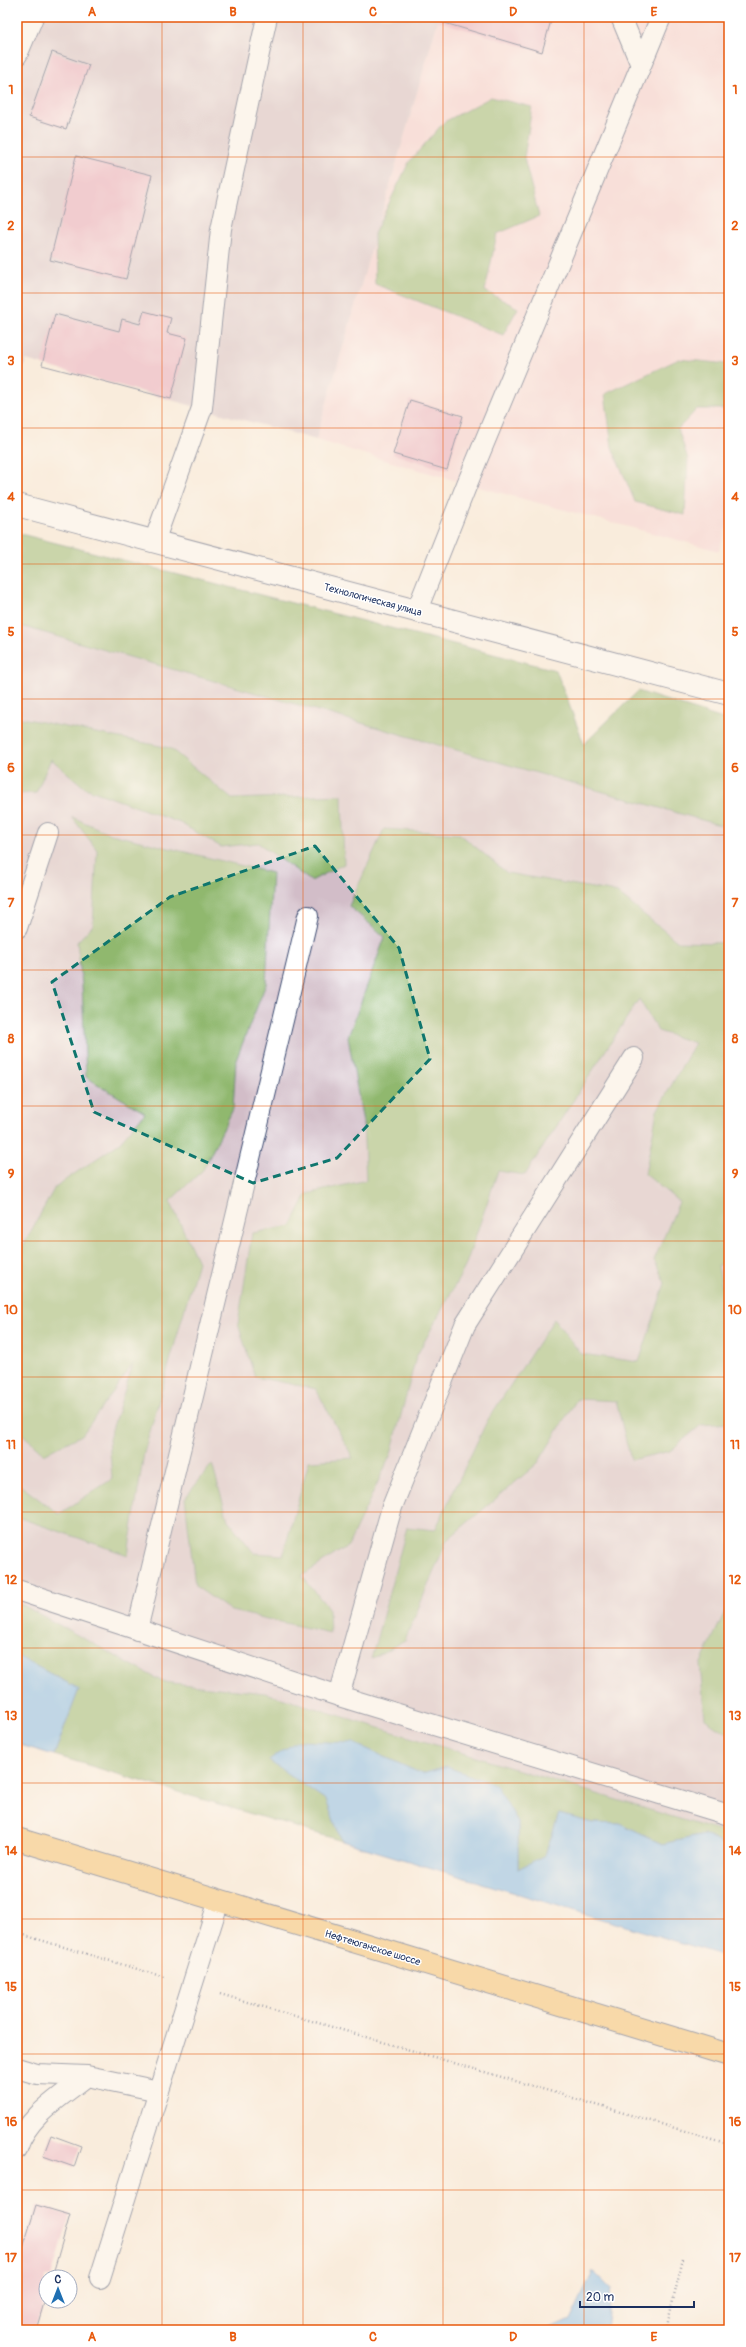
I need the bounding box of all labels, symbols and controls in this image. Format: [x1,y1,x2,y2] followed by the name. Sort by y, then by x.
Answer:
[88,4,97,20] text: A
[229,4,237,20] text: B
[369,4,377,20] text: C
[509,4,517,20] text: D
[651,4,658,20] text: E
[8,82,14,98] text: 1
[732,82,738,98] text: 1
[7,218,15,234] text: 2
[731,218,739,234] text: 2
[7,353,15,369] text: 3
[731,353,739,369] text: 3
[7,489,15,505] text: 4
[731,489,739,505] text: 4
[322,581,423,619] street label: Технологическая улица
[7,624,15,640] text: 5
[731,624,739,640] text: 5
[7,760,15,776] text: 6
[731,760,739,776] text: 6
[8,895,15,911] text: 7
[732,895,739,911] text: 7
[8,1031,15,1047] text: 8
[732,1031,739,1047] text: 8
[8,1166,15,1182] text: 9
[732,1166,739,1182] text: 9
[4,1302,18,1318] text: 10
[728,1302,742,1318] text: 10
[6,1437,16,1453] text: 11
[730,1437,740,1453] text: 11
[5,1572,17,1588] text: 12
[729,1572,741,1588] text: 12
[5,1708,17,1724] text: 13
[729,1708,741,1724] text: 13
[5,1843,18,1859] text: 14
[729,1843,742,1859] text: 14
[323,1928,422,1968] street label: Нефтеюганское шоссе
[5,1979,17,1995] text: 15
[729,1979,741,1995] text: 15
[5,2114,18,2130] text: 16
[729,2114,742,2130] text: 16
[5,2250,17,2266] text: 17
[729,2250,741,2266] text: 17
[38,2269,78,2309] north arrow
[55,2273,62,2286] text: С
[580,2283,694,2309] scale bar
[586,2290,615,2305] text: 20 m
[88,2329,97,2345] text: A
[229,2329,237,2345] text: B
[369,2329,377,2345] text: C
[509,2329,517,2345] text: D
[651,2329,658,2345] text: E

